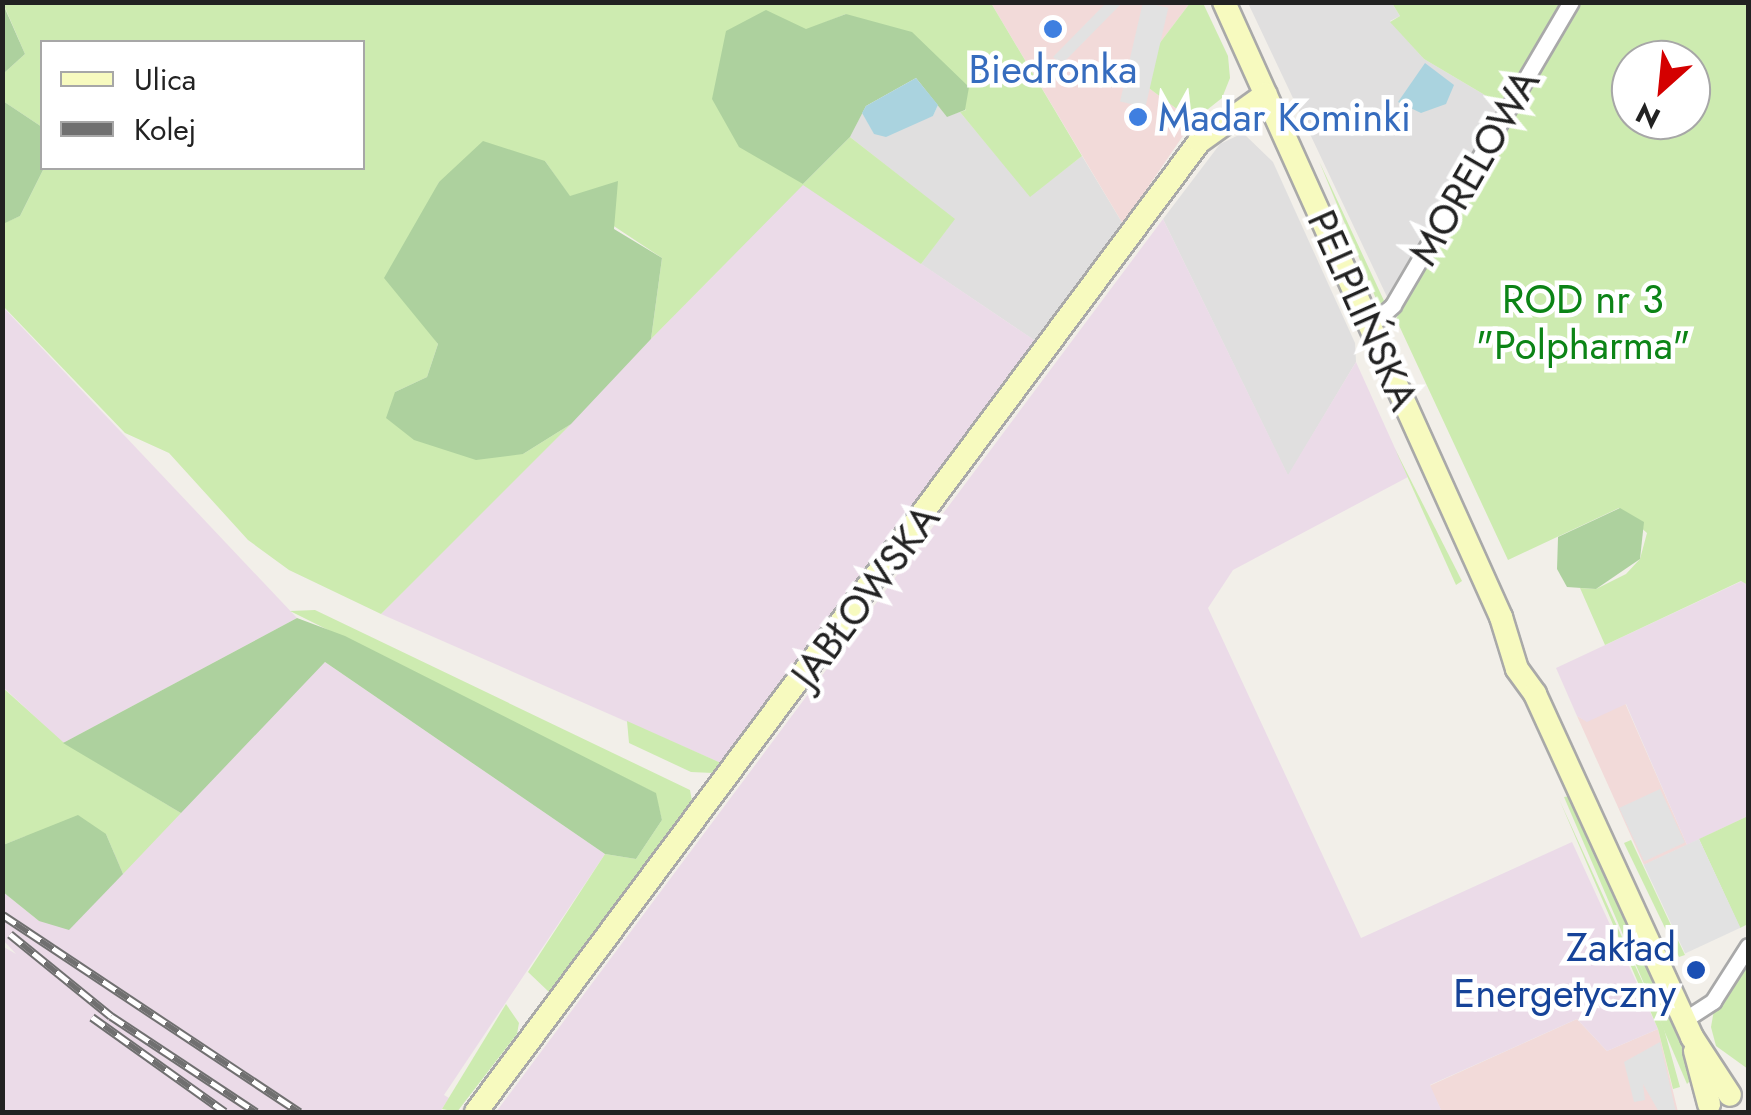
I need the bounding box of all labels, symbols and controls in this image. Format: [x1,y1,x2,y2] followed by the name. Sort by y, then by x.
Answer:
[1042,18,1064,40] marker: Biedronka
[40,40,365,170] legend
[1611,40,1711,140] north arrow
[969,45,1137,93] place label: Biedronka
[134,58,196,101] text: Ulica
[1399,61,1549,273] street label: MORELOWA
[1629,92,1667,139] text: N
[1158,93,1411,141] place label: Madar Kominki
[1127,106,1149,128] marker: Madar Kominki
[134,108,196,151] text: Kolej
[1298,203,1428,417] street label: PELPLIŃSKA
[1476,275,1690,369] park label: ROD nr 3 "Polpharma"
[781,495,949,697] street label: JABŁOWSKA
[1453,923,1676,1017] place label: Zakład Energetyczny
[1685,959,1707,981] marker: Zakład Energetyczny

